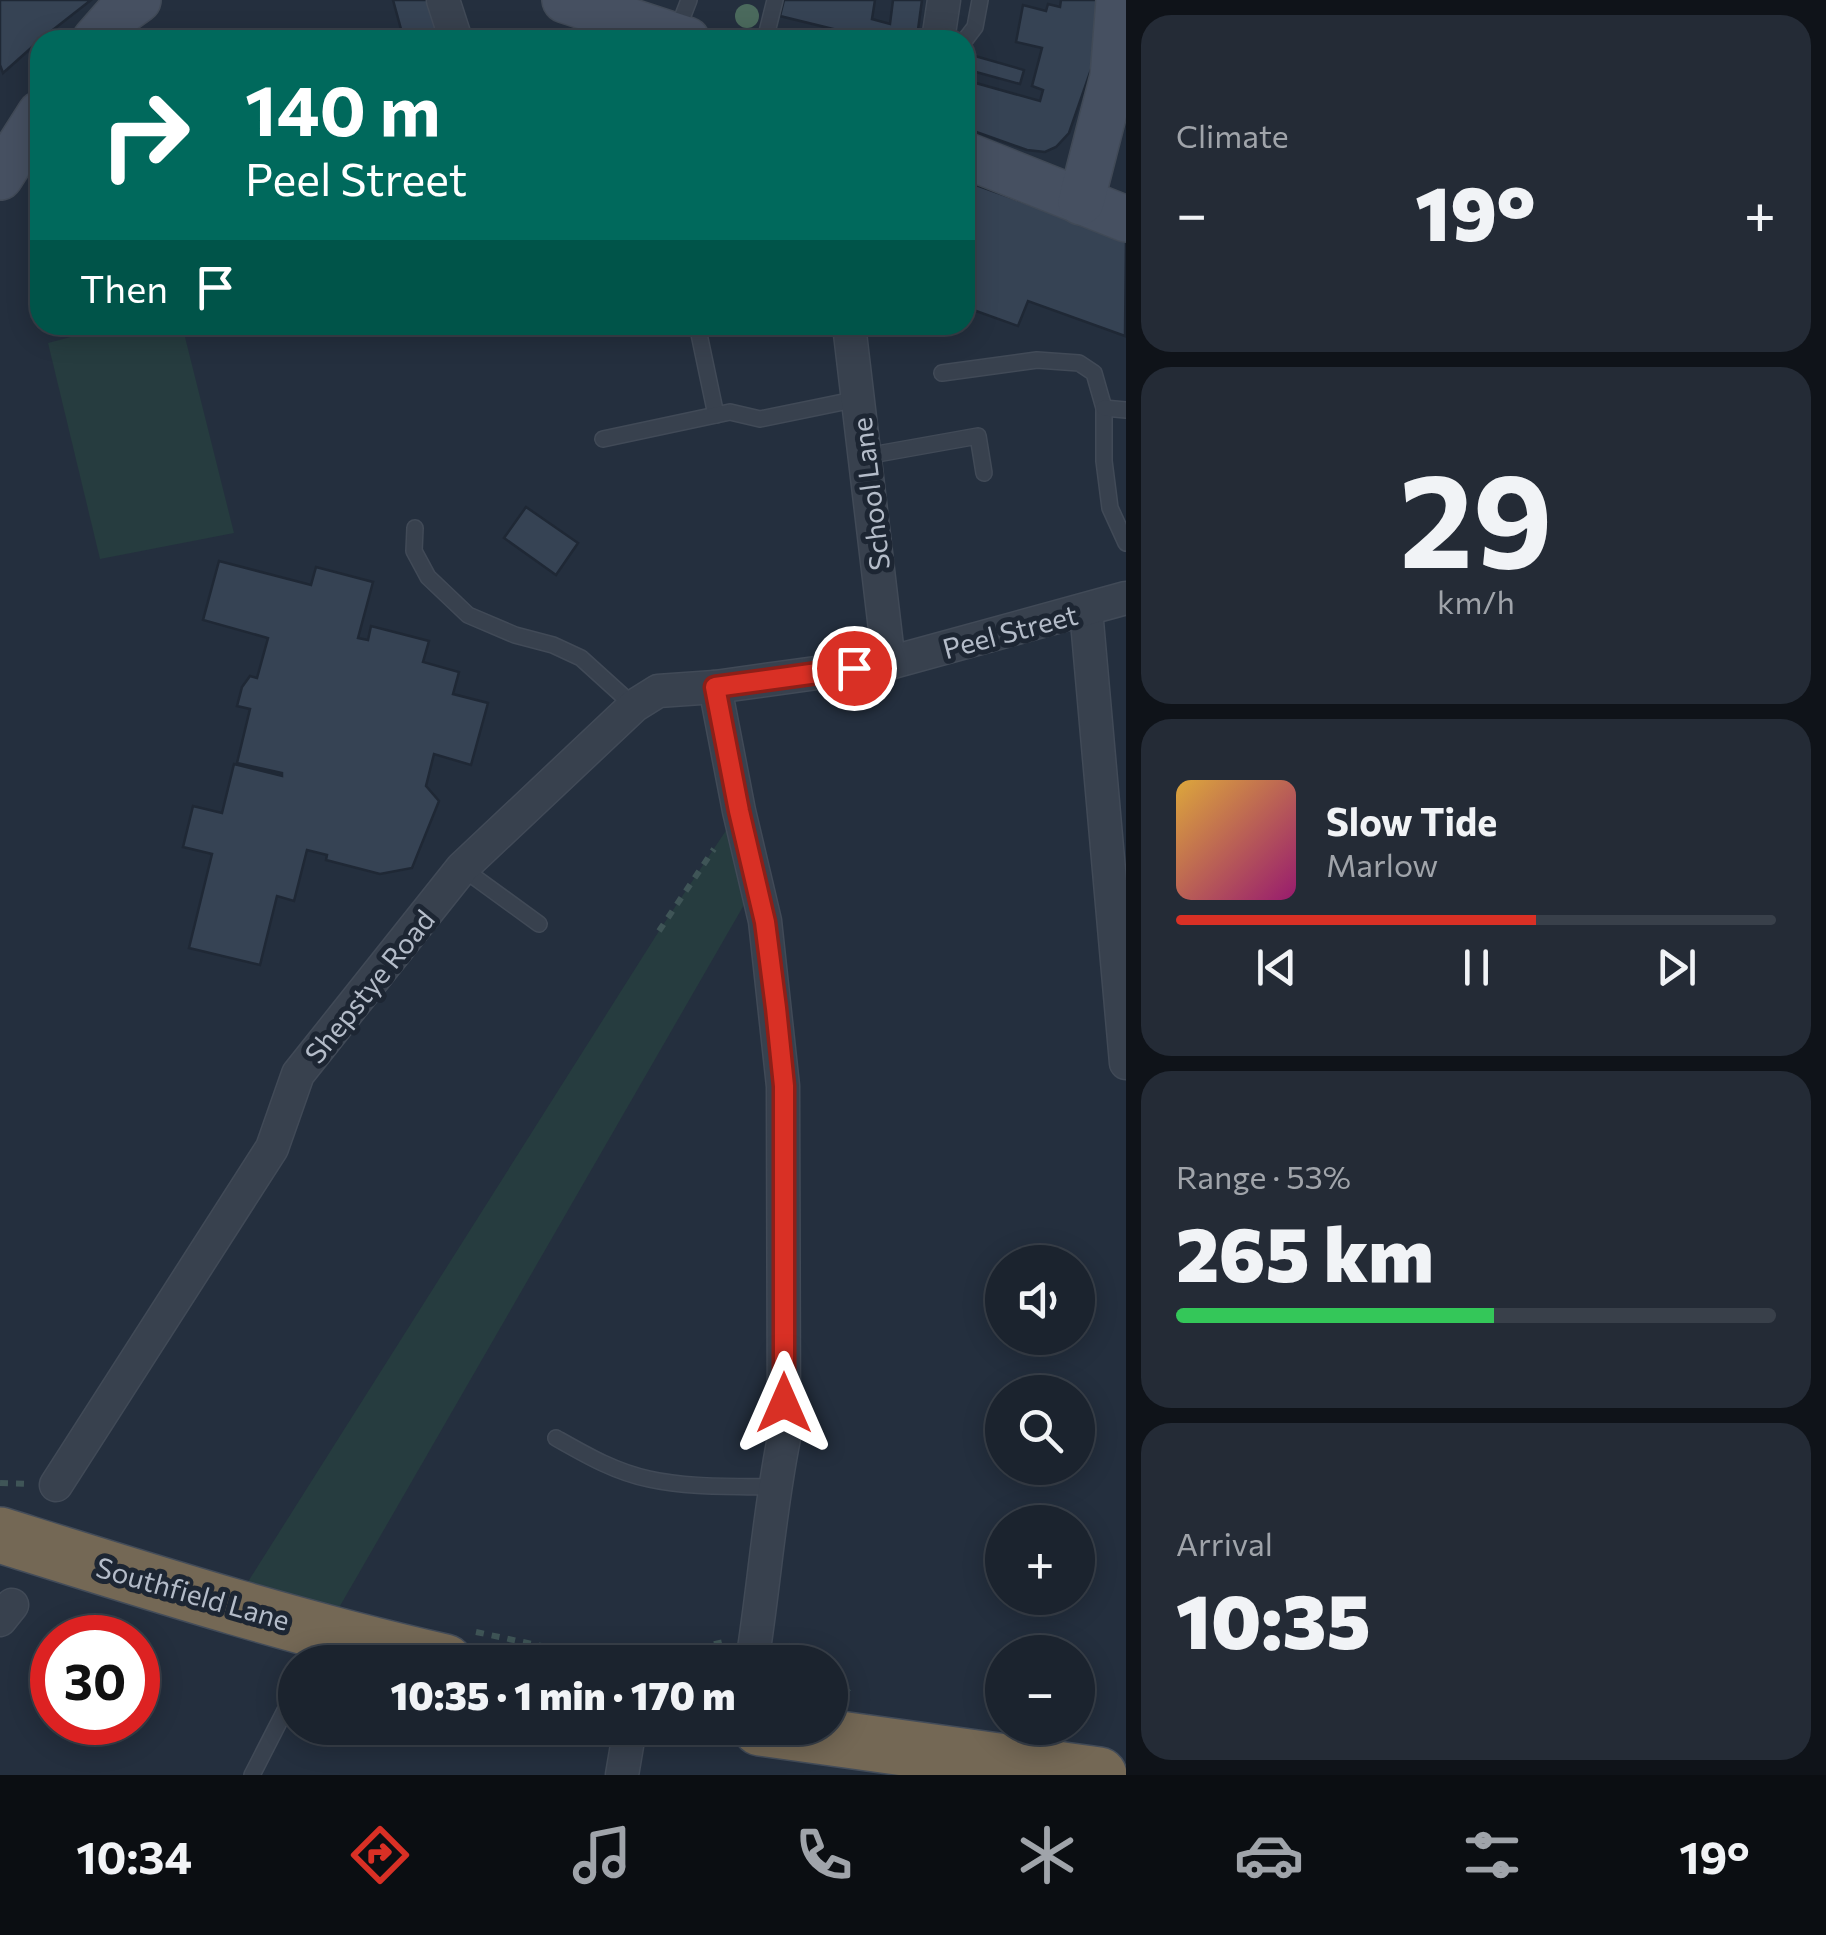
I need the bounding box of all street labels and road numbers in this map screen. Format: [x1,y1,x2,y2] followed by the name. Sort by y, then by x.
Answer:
[844,416,896,572] street label: School Lane
[939,597,1081,665] street label: Peel Street
[297,903,441,1069] street label: Shepstye Road
[92,1549,294,1637] street label: Southfield Lane

